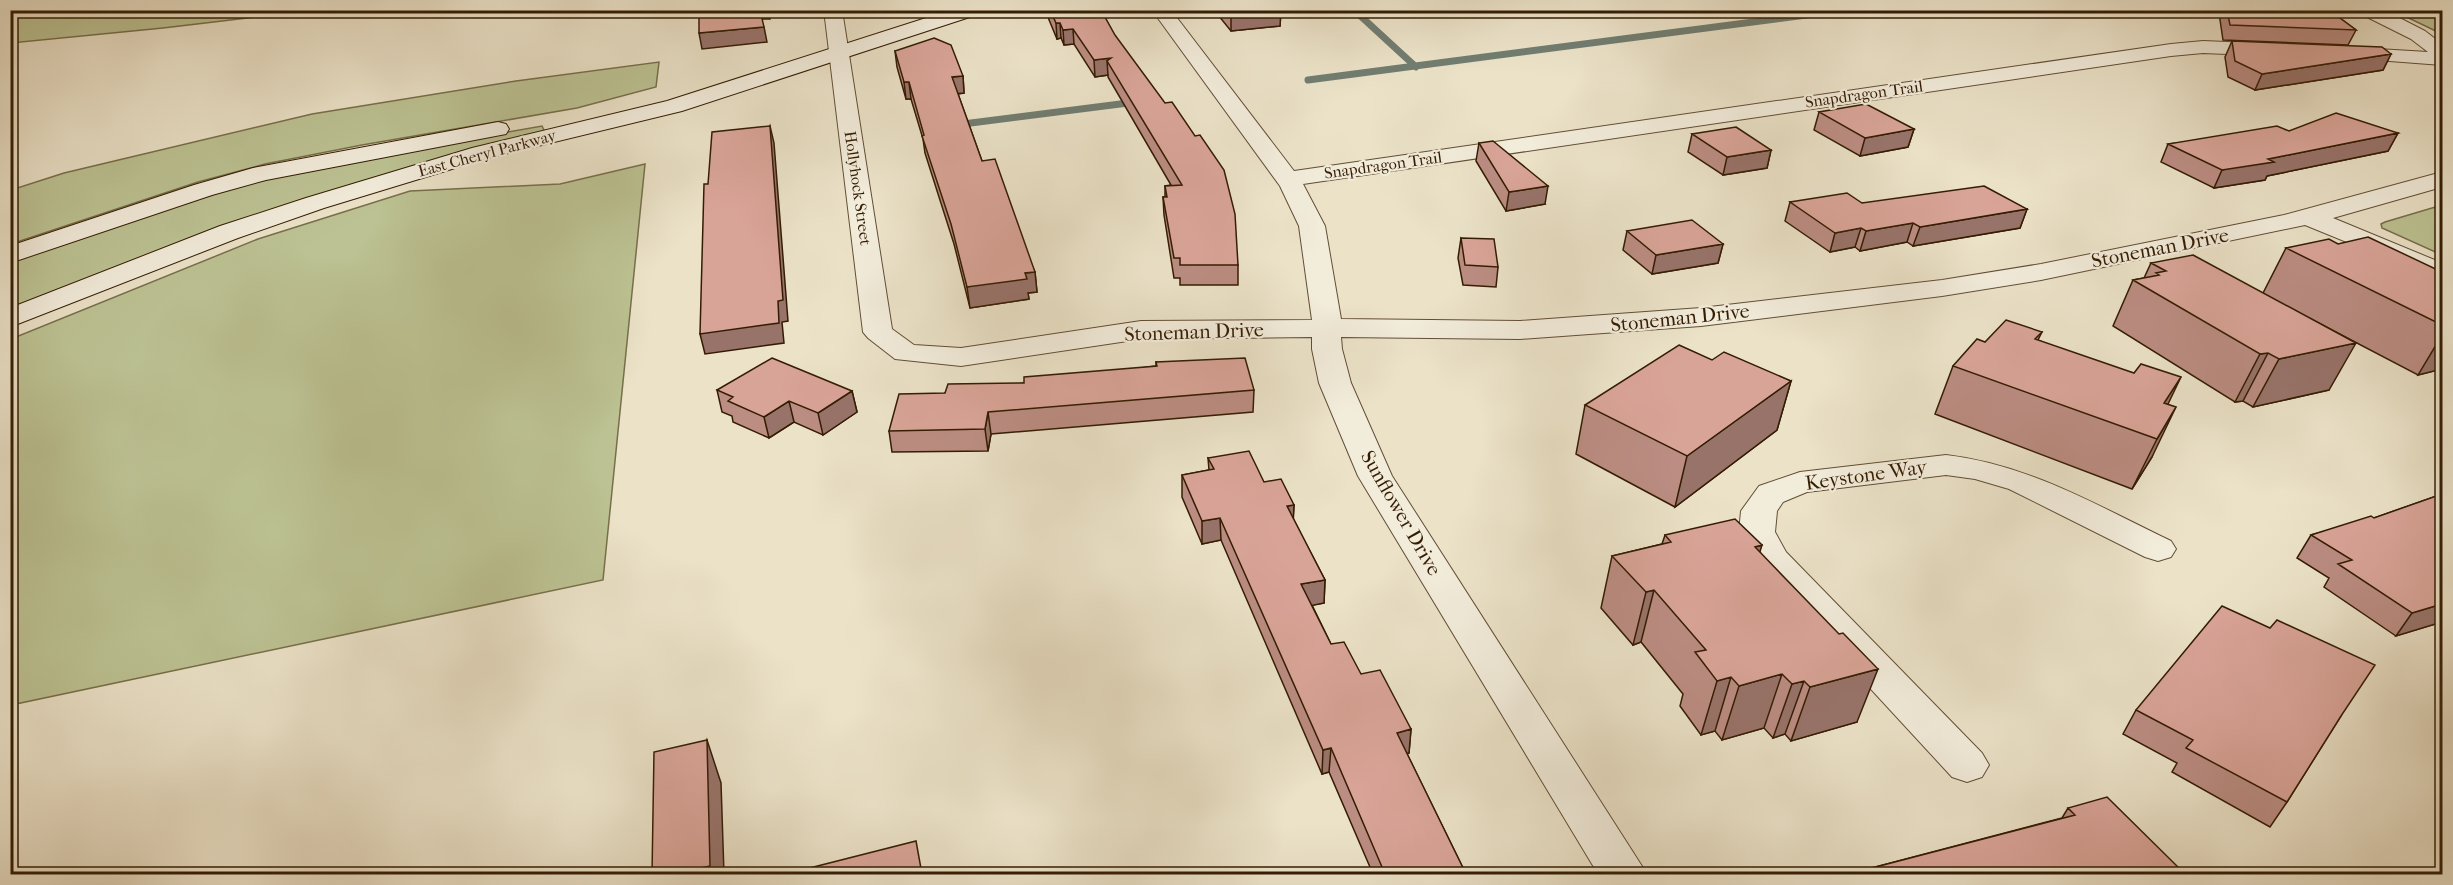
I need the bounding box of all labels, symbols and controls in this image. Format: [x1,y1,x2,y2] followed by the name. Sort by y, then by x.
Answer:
[1804,76,1925,112] street label: Snapdragon Trail
[416,125,559,181] street label: East Cheryl Parkway
[841,130,875,247] street label: Hollyhock Street
[1323,147,1444,183] street label: Snapdragon Trail
[2089,223,2231,273] street label: Stoneman Drive
[1609,299,1751,337] street label: Stoneman Drive
[1124,318,1264,346] street label: Stoneman Drive
[1356,446,1446,580] street label: Sunflower Drive
[1804,455,1930,495] street label: Keystone Way

